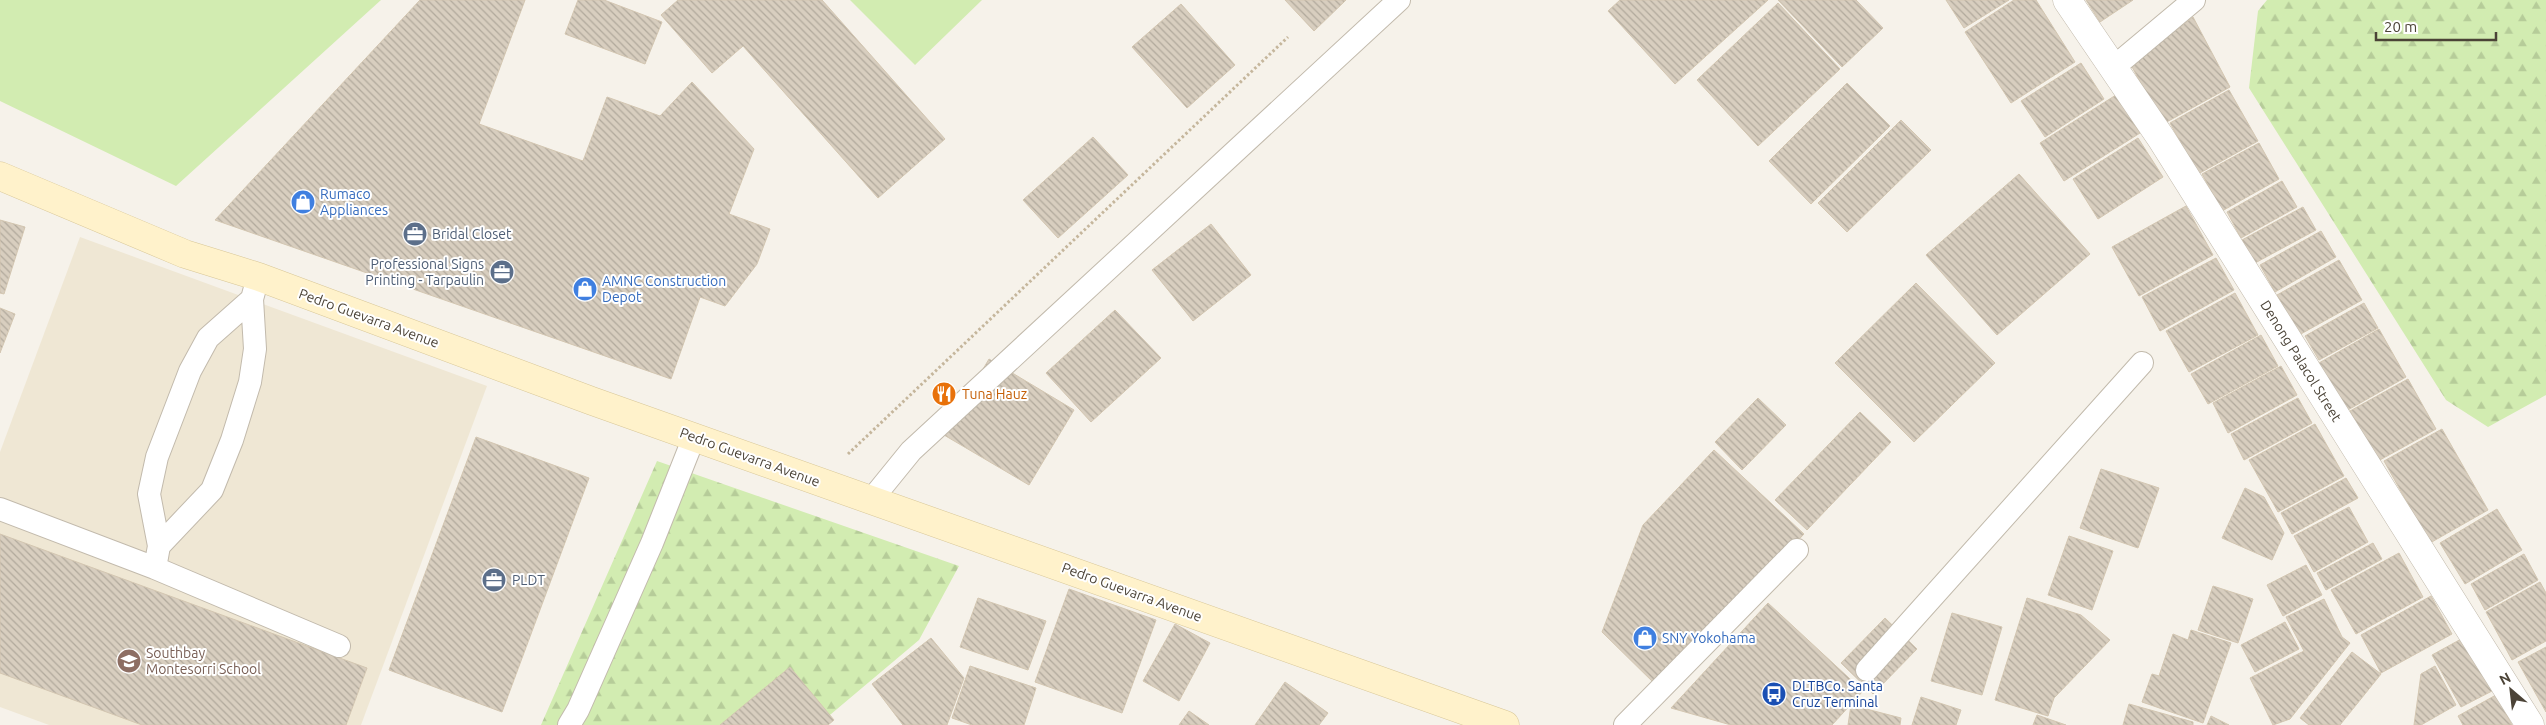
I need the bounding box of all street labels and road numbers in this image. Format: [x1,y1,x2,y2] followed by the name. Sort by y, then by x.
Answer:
[297,285,441,351] street label: Pedro Guevarra Avenue
[2257,297,2345,425] street label: Denong Palacol Street
[678,424,822,490] street label: Pedro Guevarra Avenue
[1060,559,1204,625] street label: Pedro Guevarra Avenue

